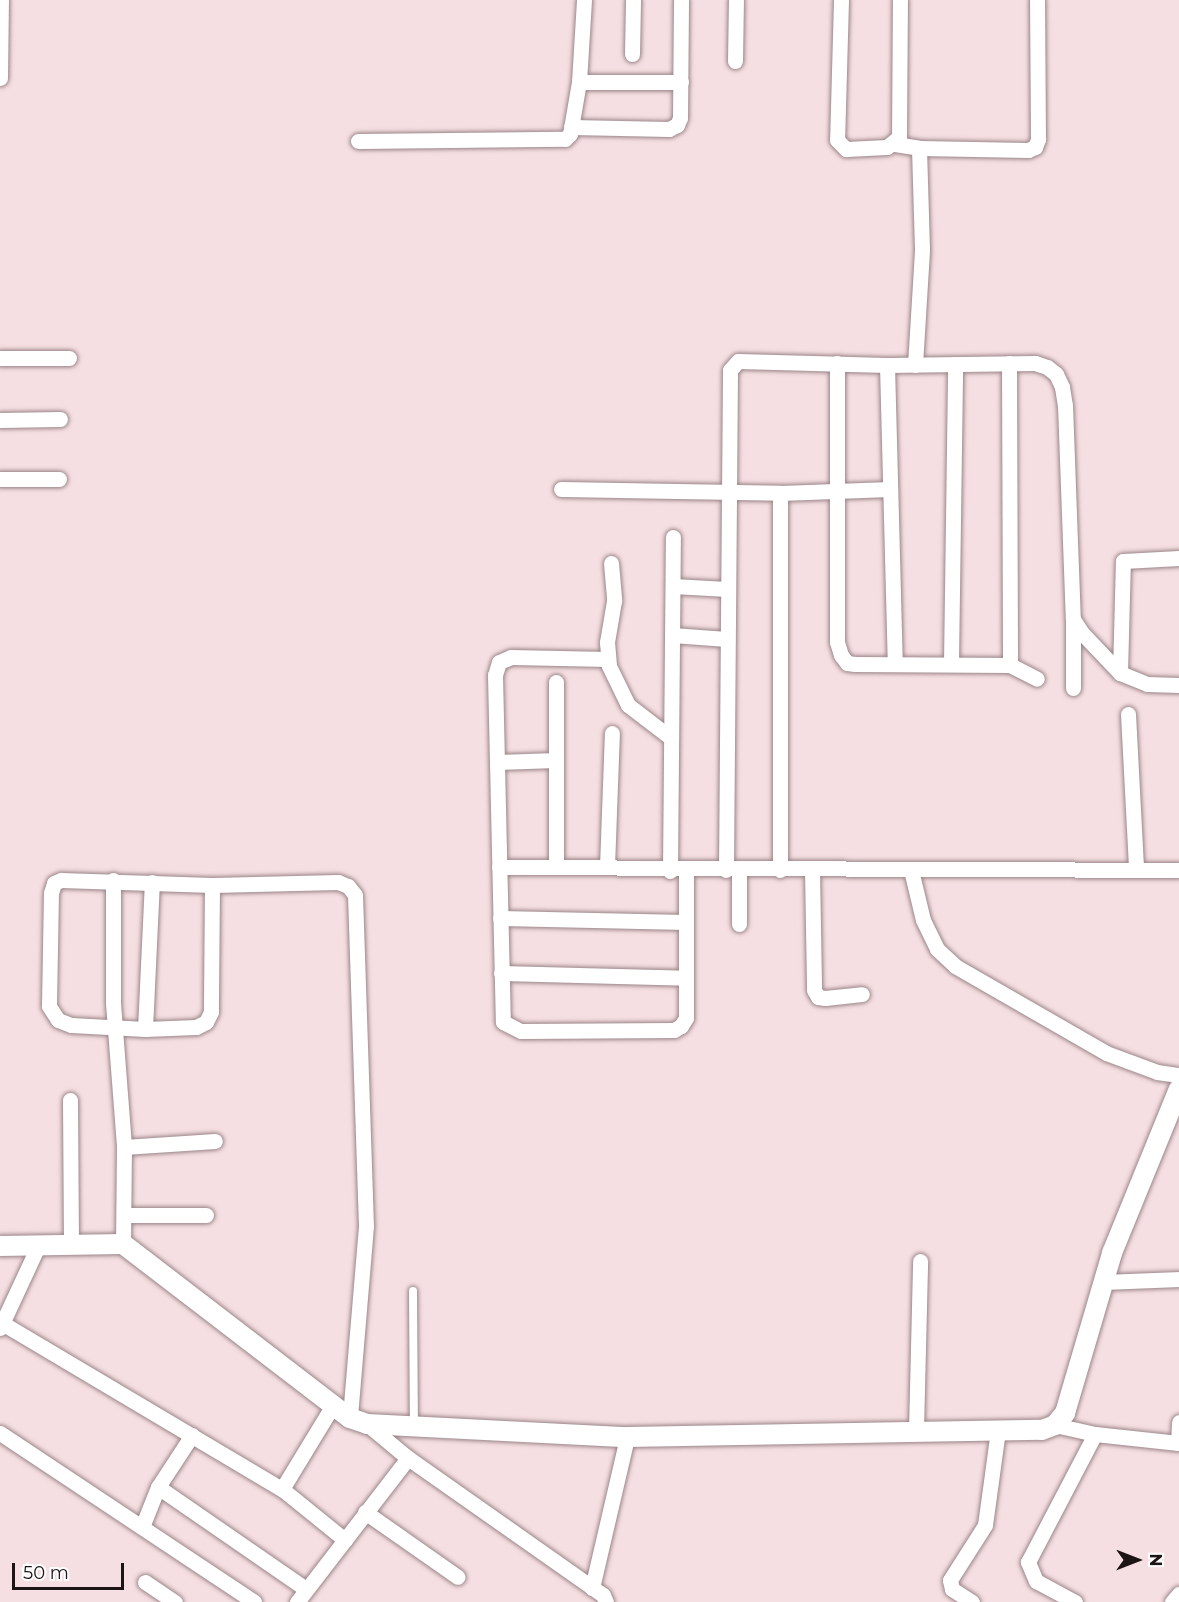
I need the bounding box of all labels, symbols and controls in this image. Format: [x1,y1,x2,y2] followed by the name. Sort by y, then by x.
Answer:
[1107,1530,1167,1590] north arrow
[15,1551,128,1589] scale bar
[1146,1554,1165,1566] text: N
[23,1562,69,1584] text: 50 m

